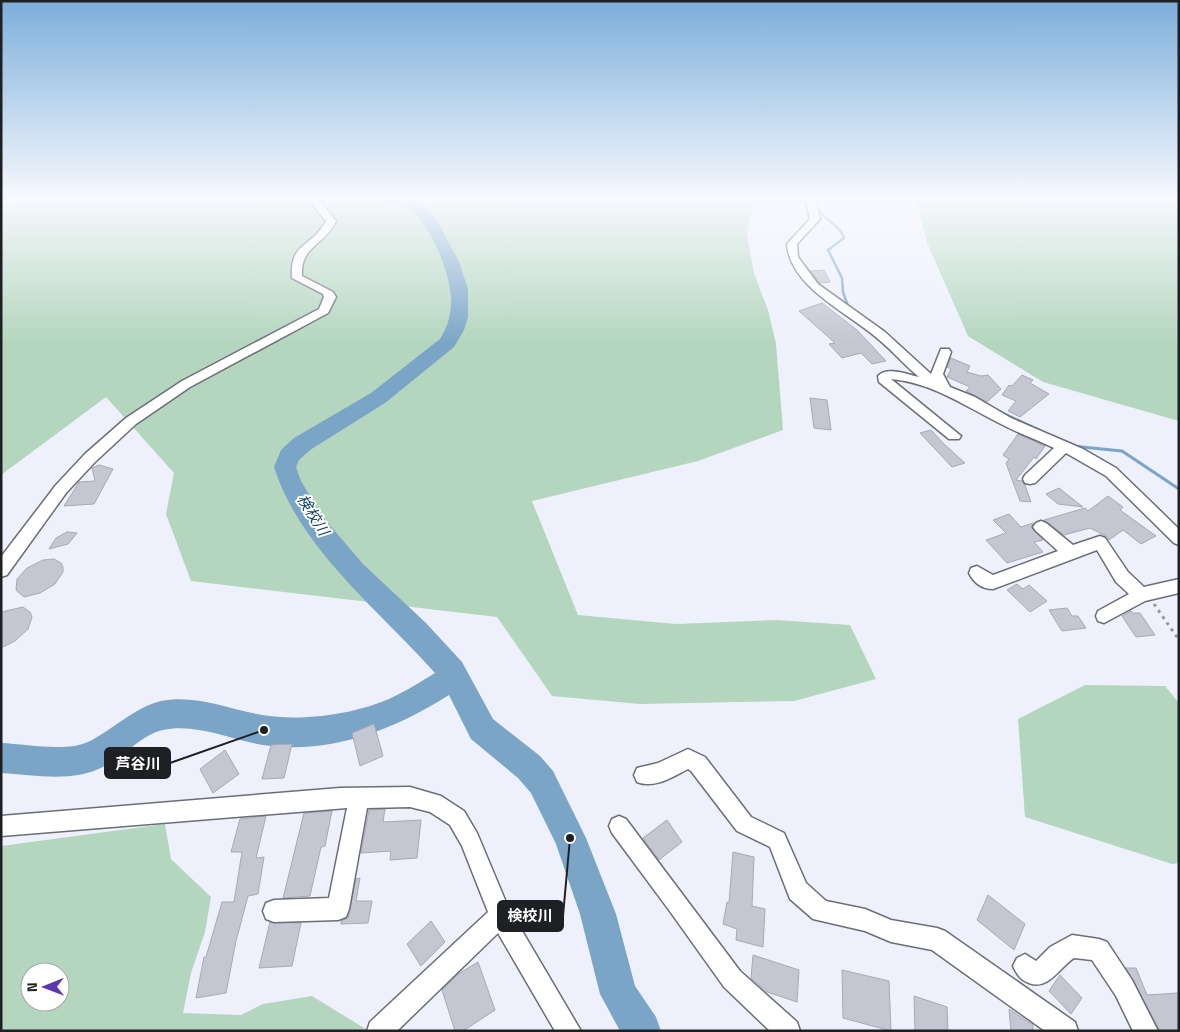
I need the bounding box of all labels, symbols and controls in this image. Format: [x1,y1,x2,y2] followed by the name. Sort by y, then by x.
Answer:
[292,490,336,542] water label: 検校川
[105,748,170,778] callout: 芦谷川
[115,752,161,775] text: 芦谷川
[498,901,563,931] callout: 検校川
[507,904,553,927] text: 検校川
[20,962,70,1012] north arrow
[21,982,42,992] text: N

